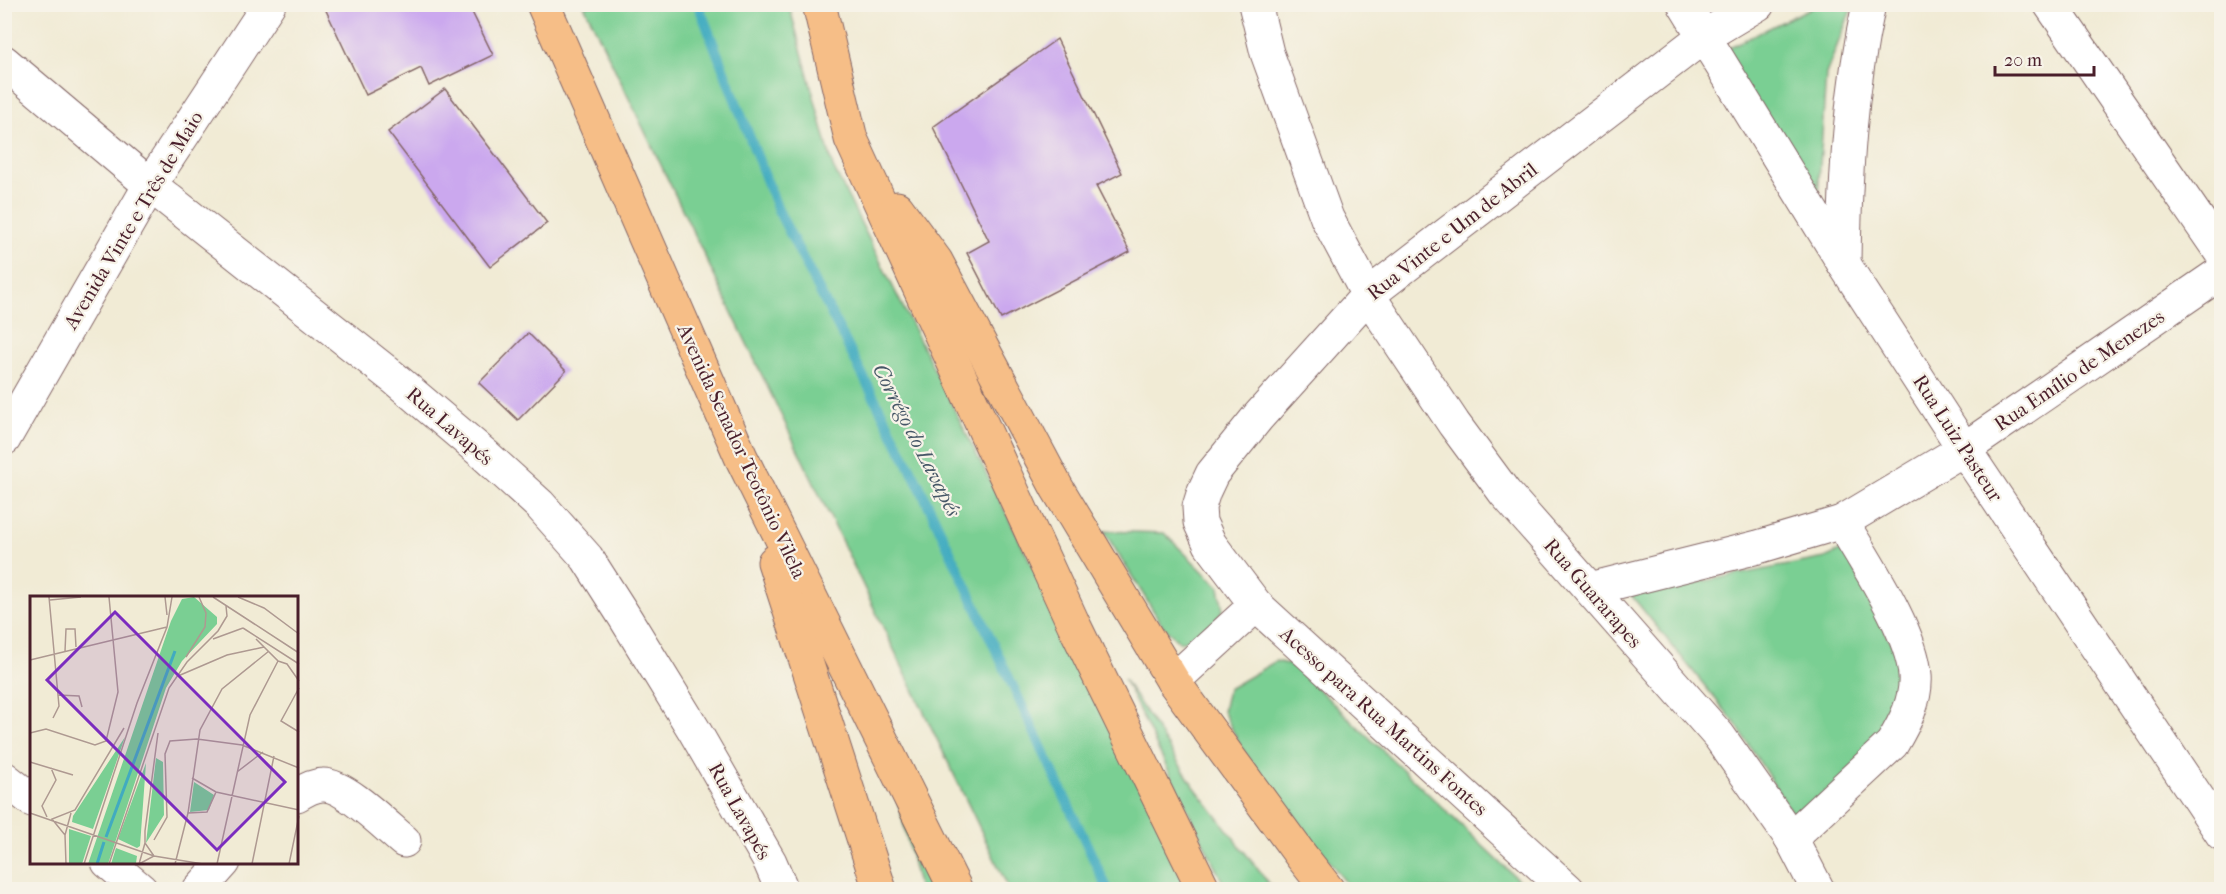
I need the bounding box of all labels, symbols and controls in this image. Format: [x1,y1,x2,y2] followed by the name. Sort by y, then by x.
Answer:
[1995,39,2094,77] scale bar
[2004,50,2042,71] text: 20 m
[59,107,208,334] street label: Avenida Vinte e Três de Maio
[1363,158,1542,305] street label: Rua Vinte e Um de Abril
[1990,305,2169,436] street label: Rua Emílio de Menezes
[672,319,811,583] street label: Avenida Senador Teotônio Vilela
[868,360,966,521] water label: Corrégo do Lavapés
[1908,370,2007,506] street label: Rua Luiz Pasteur
[402,383,498,470] street label: Rua Lavapés
[1539,534,1646,653] street label: Rua Guararapes
[30,596,298,864] inset map
[1274,621,1492,821] street label: Acesso para Rua Martins Fontes
[704,759,776,864] street label: Rua Lavapés

